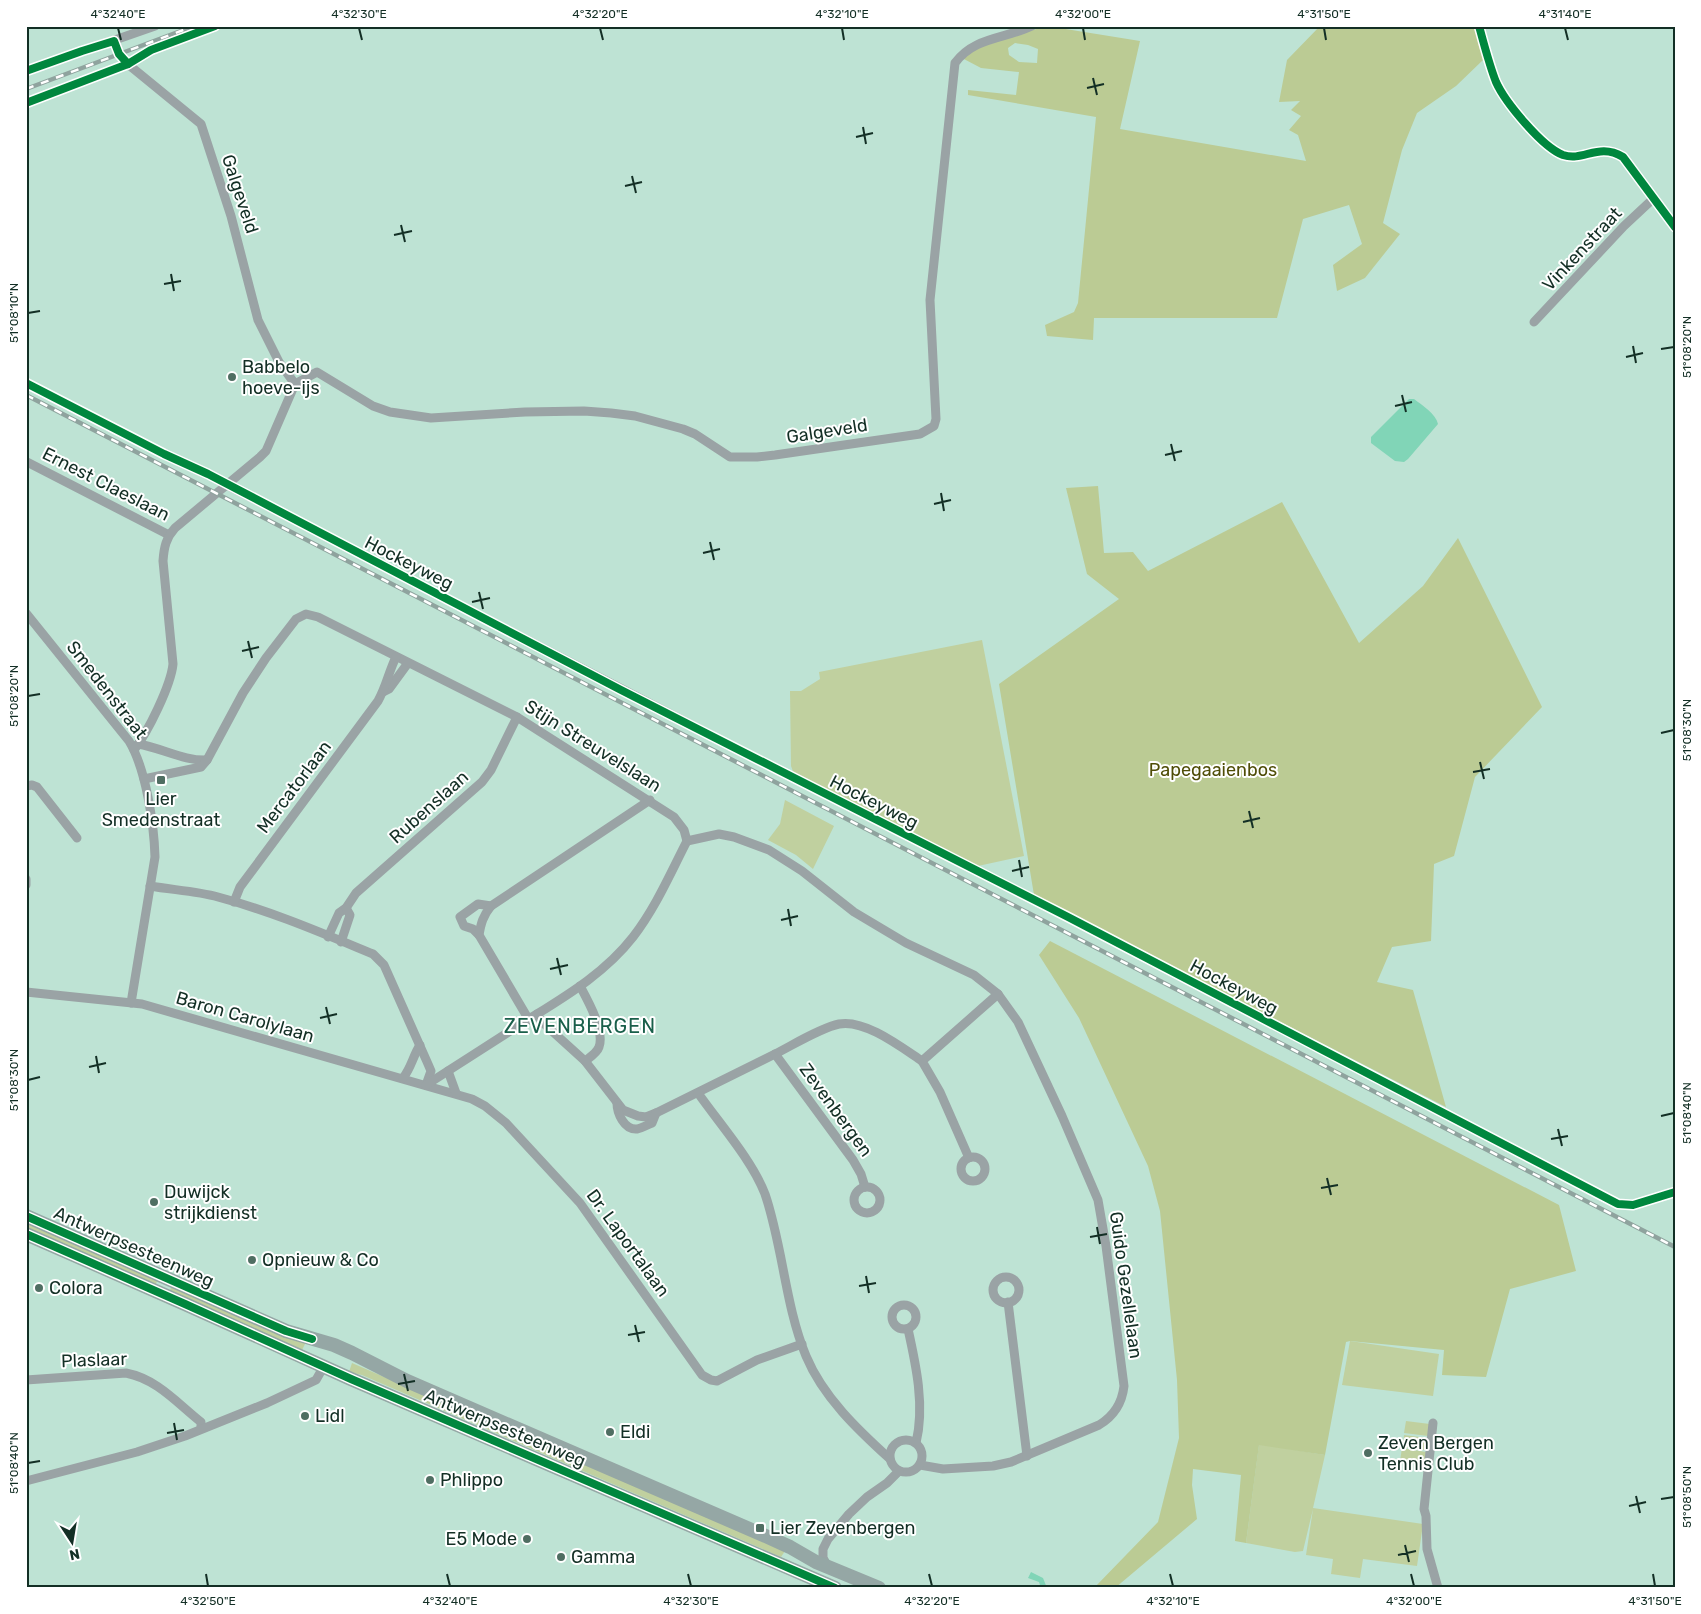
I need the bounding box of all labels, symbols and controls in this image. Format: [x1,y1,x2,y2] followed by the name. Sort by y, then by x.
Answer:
[90,7,146,21] text: 4°32'40"E
[331,7,387,21] text: 4°32'30"E
[572,7,628,21] text: 4°32'20"E
[815,7,869,21] text: 4°32'10"E
[1055,7,1111,21] text: 4°32'00"E
[1297,7,1351,21] text: 4°31'50"E
[1538,7,1592,21] text: 4°31'40"E
[217,152,263,236] street label: Galgeveld
[1538,203,1626,295] street label: Vinkenstraat
[7,283,21,343] text: 51°08'10"N
[1680,316,1694,378] text: 51°08'20"N
[242,356,320,399] place label: Babbelo hoeve-ijs
[226,371,238,383] marker: Babbelo hoeve-ijs
[785,414,869,448] street label: Galgeveld
[39,442,173,526] street label: Ernest Claeslaan
[361,531,457,595] street label: Hockeyweg
[62,636,152,744] street label: Smedenstraat
[7,665,21,727] text: 51°08'20"N
[521,695,665,797] street label: Stijn Streuvelslaan
[1680,699,1694,761] text: 51°08'30"N
[252,736,336,838] street label: Mercatorlaan
[1149,759,1277,781] park label: Papegaaienbos
[385,766,473,848] street label: Rubenslaan
[826,770,922,834] street label: Hockeyweg
[155,774,167,786] marker: Lier Smedenstraat
[102,788,220,831] place label: Lier Smedenstraat
[1186,955,1282,1019] street label: Hockeyweg
[173,987,317,1047] street label: Baron Carolylaan
[504,1014,656,1038] district label: ZEVENBERGEN
[7,1049,21,1111] text: 51°08'30"N
[795,1059,877,1161] street label: Zevenbergen
[1680,1082,1694,1144] text: 51°08'40"N
[164,1181,257,1224] place label: Duwijck strijkdienst
[582,1185,674,1301] street label: Dr. Laportalaan
[148,1196,160,1208] marker: Duwijck strijkdienst
[50,1202,218,1292] street label: Antwerpsesteenweg
[1105,1210,1147,1360] street label: Guido Gezellelaan
[262,1249,379,1271] place label: Opnieuw & Co
[246,1254,258,1266] marker: Opnieuw & Co
[49,1277,103,1299] place label: Colora
[33,1282,45,1294] marker: Colora
[61,1348,128,1372] street label: Plaslaar
[421,1384,589,1472] street label: Antwerpsesteenweg
[315,1405,345,1427] place label: Lidl
[299,1410,311,1422] marker: Lidl
[620,1421,650,1443] place label: Eldi
[604,1426,616,1438] marker: Eldi
[7,1432,21,1494] text: 51°08'40"N
[1378,1432,1494,1475] place label: Zeven Bergen Tennis Club
[1362,1447,1374,1459] marker: Zeven Bergen Tennis Club
[1680,1466,1694,1528] text: 51°08'50"N
[440,1469,503,1491] place label: Phlippo
[424,1474,436,1486] marker: Phlippo
[48,1516,98,1566] north arrow
[770,1517,916,1539] place label: Lier Zevenbergen
[754,1522,766,1534] marker: Lier Zevenbergen
[446,1528,517,1550] place label: E5 Mode
[521,1533,533,1545] marker: E5 Mode
[68,1545,81,1564] text: N
[571,1546,635,1568] place label: Gamma
[555,1551,567,1563] marker: Gamma
[180,1594,236,1608] text: 4°32'50"E
[422,1594,478,1608] text: 4°32'40"E
[663,1594,719,1608] text: 4°32'30"E
[904,1594,960,1608] text: 4°32'20"E
[1146,1594,1200,1608] text: 4°32'10"E
[1386,1594,1442,1608] text: 4°32'00"E
[1628,1594,1682,1608] text: 4°31'50"E

